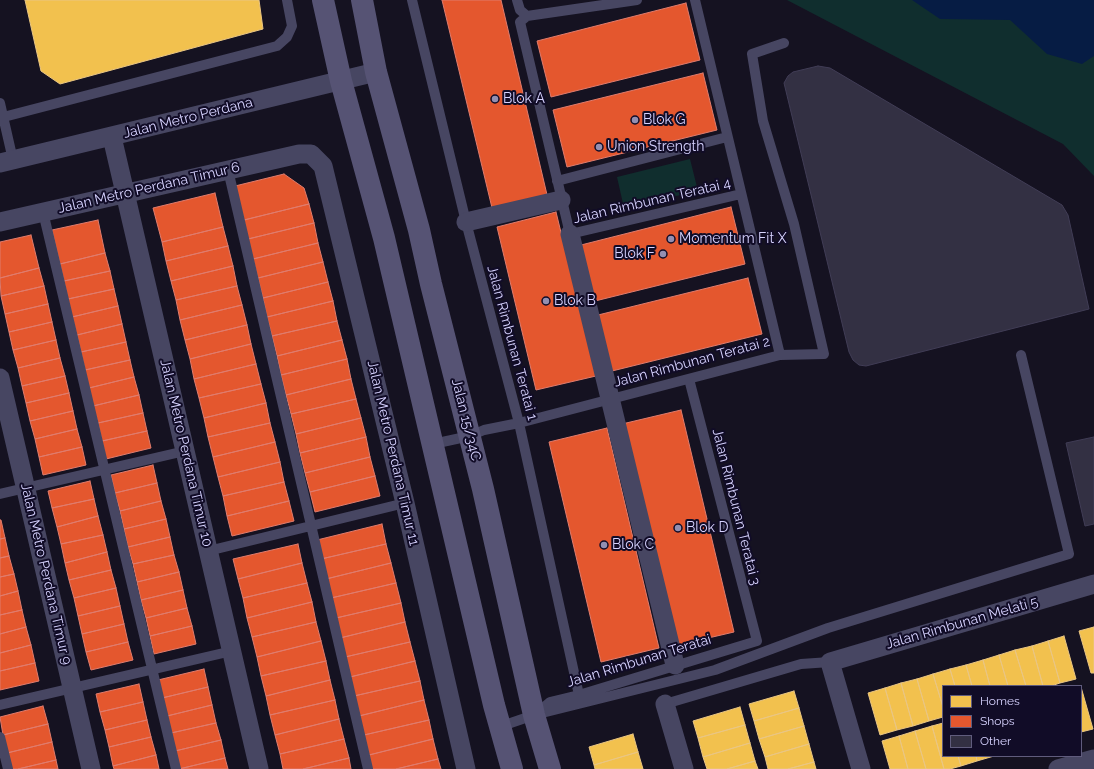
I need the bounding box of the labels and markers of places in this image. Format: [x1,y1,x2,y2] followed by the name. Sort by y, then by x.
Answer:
[503,91,545,107] place label: Blok A
[490,94,500,104] marker: Blok A
[643,112,685,128] place label: Blok G
[630,115,640,125] marker: Blok G
[607,139,704,155] place label: Union Strength
[594,142,604,152] marker: Union Strength
[679,231,787,247] place label: Momentum Fit X
[666,234,676,244] marker: Momentum Fit X
[614,246,655,262] place label: Blok F
[658,249,668,259] marker: Blok F
[554,293,596,309] place label: Blok B
[541,296,551,306] marker: Blok B
[686,520,728,536] place label: Blok D
[673,523,683,533] marker: Blok D
[612,537,654,553] place label: Blok C
[599,540,609,550] marker: Blok C

